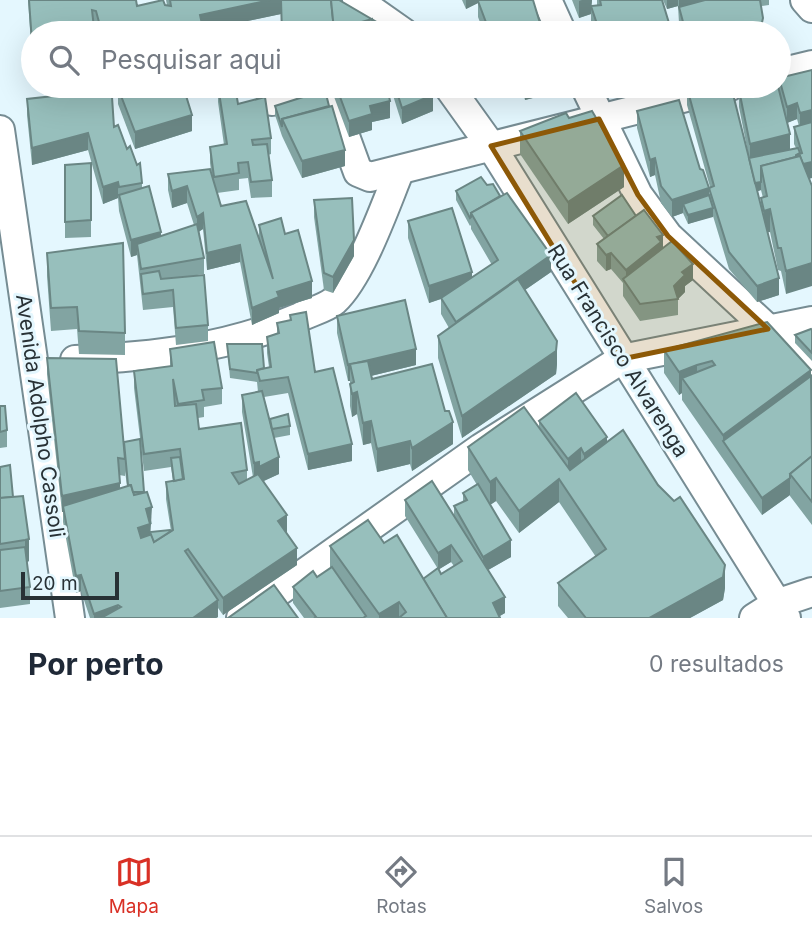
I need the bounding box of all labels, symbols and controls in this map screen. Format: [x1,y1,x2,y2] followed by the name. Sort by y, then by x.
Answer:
[21,21,791,98] search box
[45,41,83,79] icon: search
[101,44,282,75] text: Pesquisar aqui
[543,240,694,462] street label: Rua Francisco Alvarenga
[11,293,70,539] street label: Avenida Adolpho Cassoli
[21,569,119,601] scale bar
[32,572,78,595] text: 20 m
[28,646,164,682] text: Por perto
[649,650,784,678] text: 0 resultados
[109,853,159,918] tab: Mapa
[376,853,427,918] tab: Rotas
[644,853,703,918] tab: Salvos

